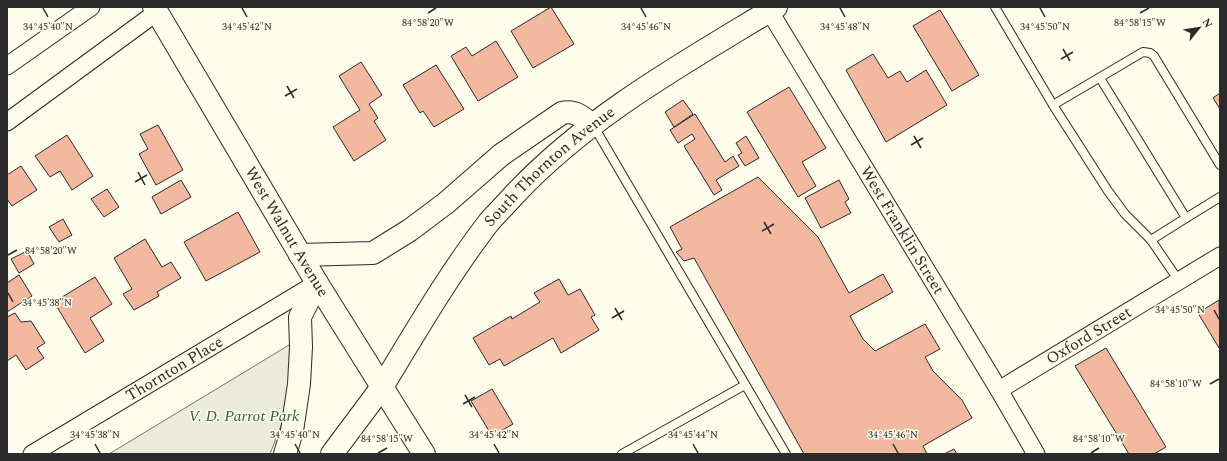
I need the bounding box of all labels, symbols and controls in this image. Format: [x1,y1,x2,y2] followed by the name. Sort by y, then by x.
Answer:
[1179,8,1219,48] north arrow
[402,15,454,31] text: 84°58'20"W
[1114,15,1166,31] text: 84°58'15"W
[1198,15,1217,31] text: N
[23,19,73,35] text: 34°45'40"N
[222,19,272,35] text: 34°45'42"N
[621,19,671,35] text: 34°45'46"N
[820,19,870,35] text: 34°45'48"N
[1020,19,1070,35] text: 34°45'50"N
[478,100,620,232] street label: South Thornton Avenue
[854,161,951,299] street label: West Franklin Street
[239,162,335,302] street label: West Walnut Avenue
[25,243,77,259] text: 84°58'20"W
[22,295,72,311] text: 34°45'38"N
[1041,300,1136,371] street label: Oxford Street
[1155,302,1205,318] text: 34°45'50"N
[121,330,228,407] street label: Thornton Place
[1150,376,1202,392] text: 84°58'10"W
[188,404,300,428] park label: V. D. Parrot Park
[70,427,120,443] text: 34°45'38"N
[270,427,320,443] text: 34°45'40"N
[469,427,519,443] text: 34°45'42"N
[668,427,718,443] text: 34°45'44"N
[868,427,918,443] text: 34°45'46"N
[361,431,413,447] text: 84°58'15"W
[1073,431,1125,447] text: 84°58'10"W

